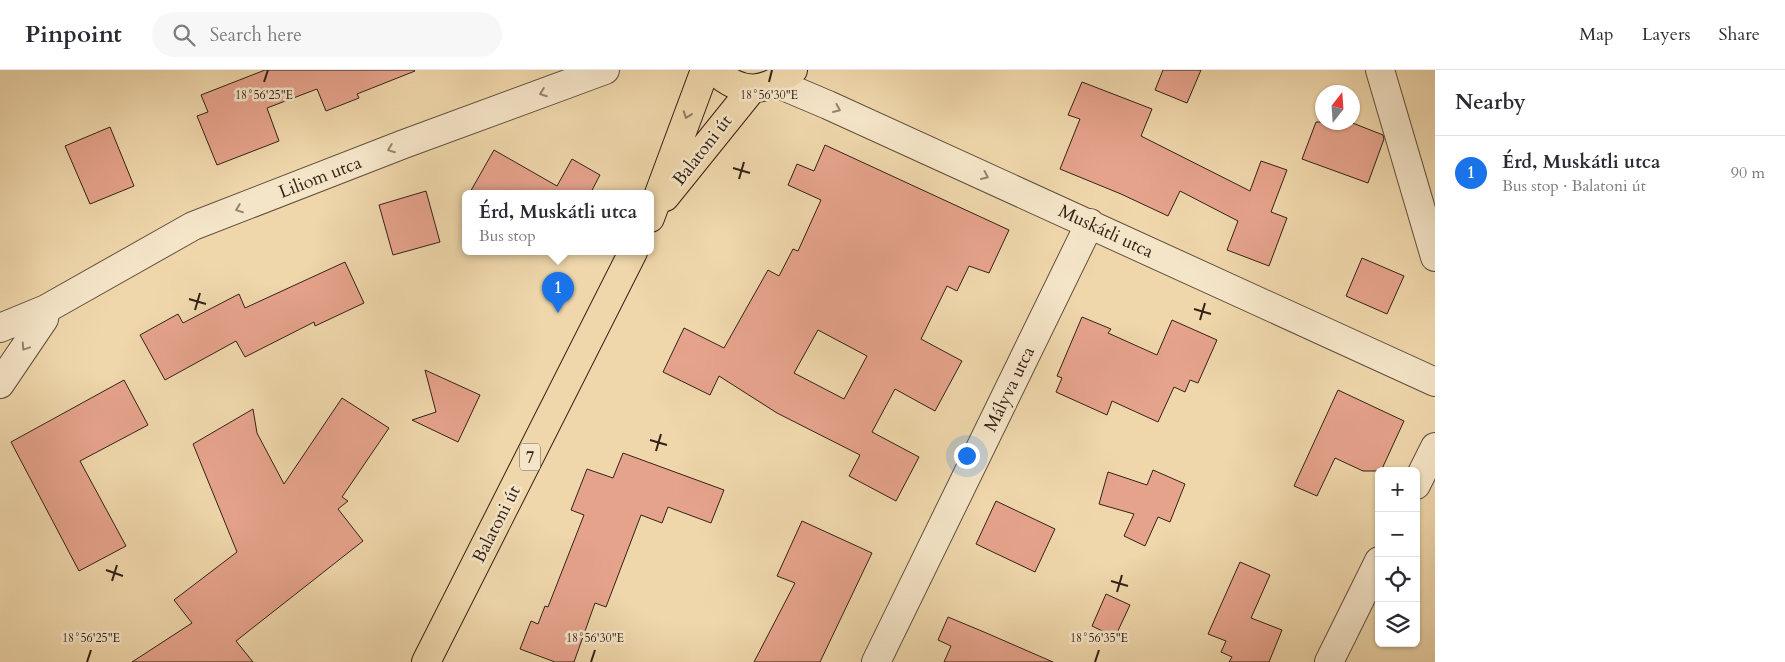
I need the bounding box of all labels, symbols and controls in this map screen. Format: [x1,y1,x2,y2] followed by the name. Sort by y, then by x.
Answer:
[152,12,502,57] search box
[25,18,122,51] text: Pinpoint
[170,21,198,49] icon: search
[210,22,302,48] text: Search here
[1579,22,1614,47] text: Map
[1642,22,1691,47] text: Layers
[1719,22,1760,47] text: Share
[1315,85,1360,130] north arrow
[235,87,293,103] text: 18°56'25"E
[539,87,548,97] one-way arrow
[740,87,798,103] text: 18°56'30"E
[1455,88,1526,117] text: Nearby
[832,102,841,113] one-way arrow
[667,109,738,191] street label: Balatoni út
[683,111,693,119] one-way arrow
[387,144,395,154] one-way arrow
[1502,149,1660,175] text: Érd, Muskátli utca
[275,150,365,205] street label: Liliom utca
[1467,162,1475,184] text: 1
[1731,162,1765,184] text: 90 m
[980,170,989,180] one-way arrow
[1502,175,1646,197] text: Bus stop · Balatoni út
[462,190,654,255] popup
[479,199,637,225] text: Érd, Muskátli utca
[1054,199,1157,264] street label: Muskátli utca
[235,202,244,213] one-way arrow
[479,225,536,247] text: Bus stop
[542,272,574,313] pin: 1
[22,341,31,351] one-way arrow
[978,342,1041,436] street label: Mályva utca
[954,443,980,469] your location
[520,444,540,471] road number: 7
[1375,467,1420,647] map controls
[1375,467,1420,512] button: +
[466,481,527,567] street label: Balatoni út
[1375,512,1420,557] button: −
[1375,557,1420,602] button: locate
[1375,602,1420,647] button: layers
[62,630,120,646] text: 18°56'25"E
[566,630,624,646] text: 18°56'30"E
[1070,630,1128,646] text: 18°56'35"E

